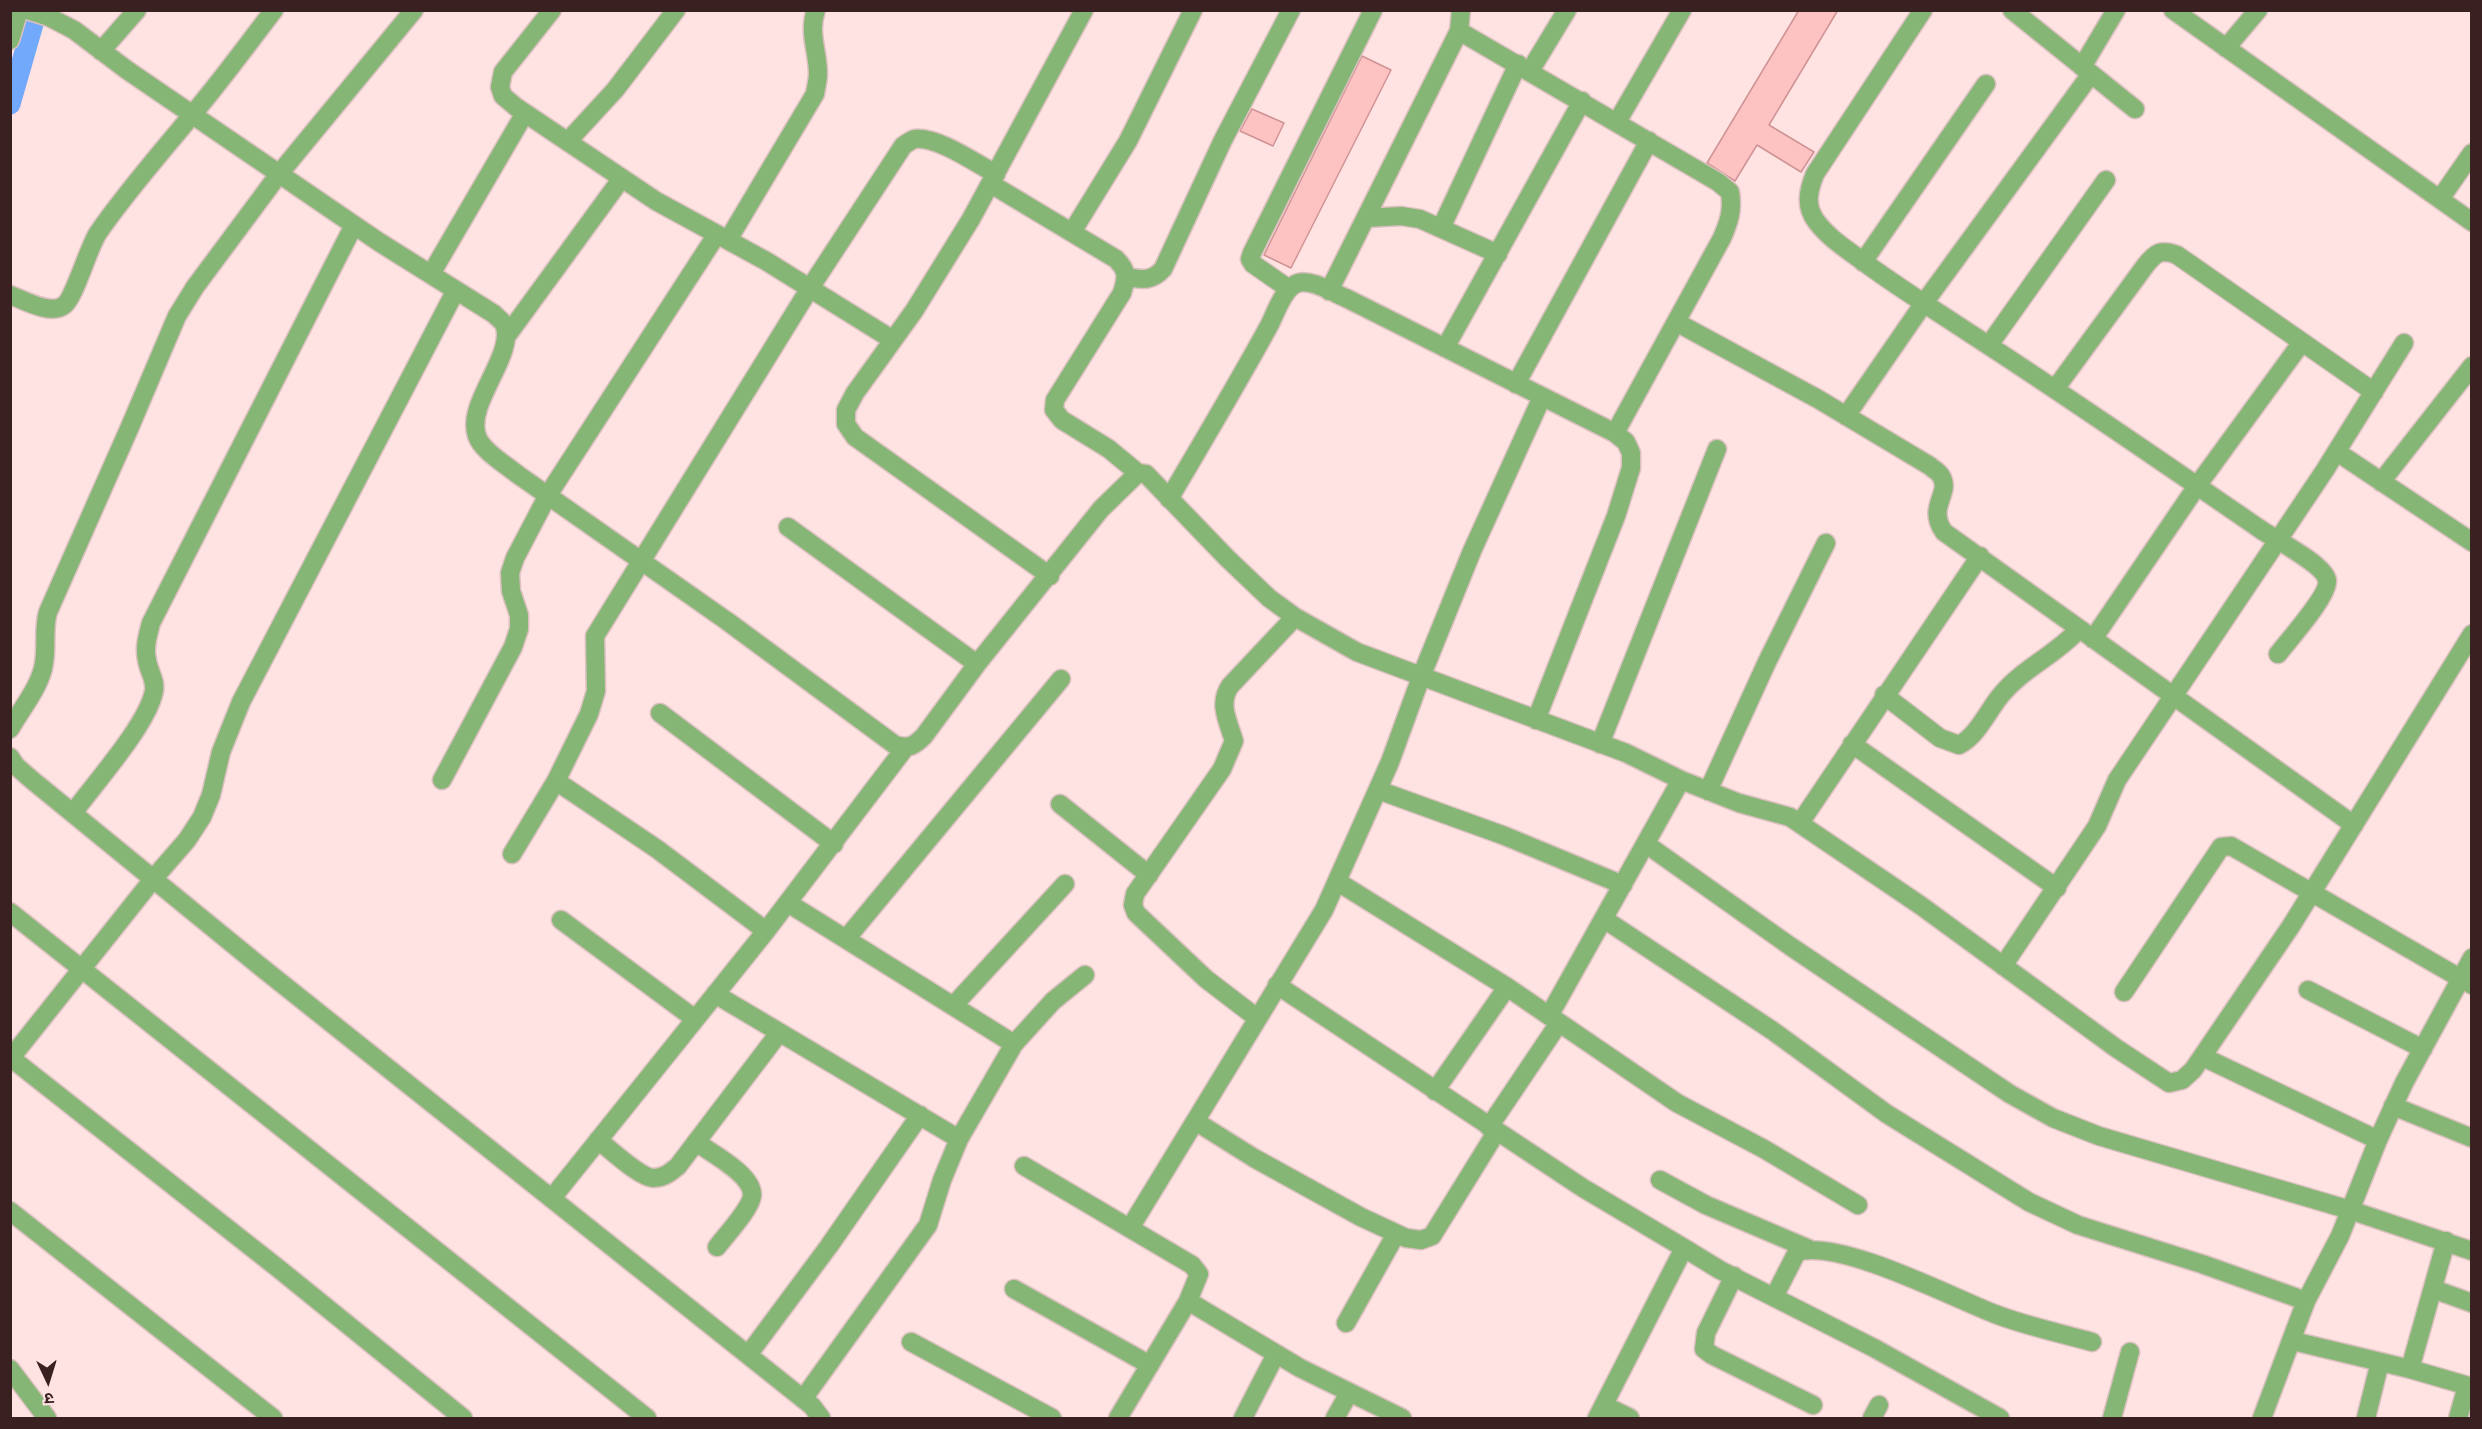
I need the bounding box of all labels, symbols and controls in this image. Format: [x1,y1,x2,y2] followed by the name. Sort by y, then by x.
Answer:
[18,1351,78,1411] north arrow
[44,1388,55,1410] text: उ

